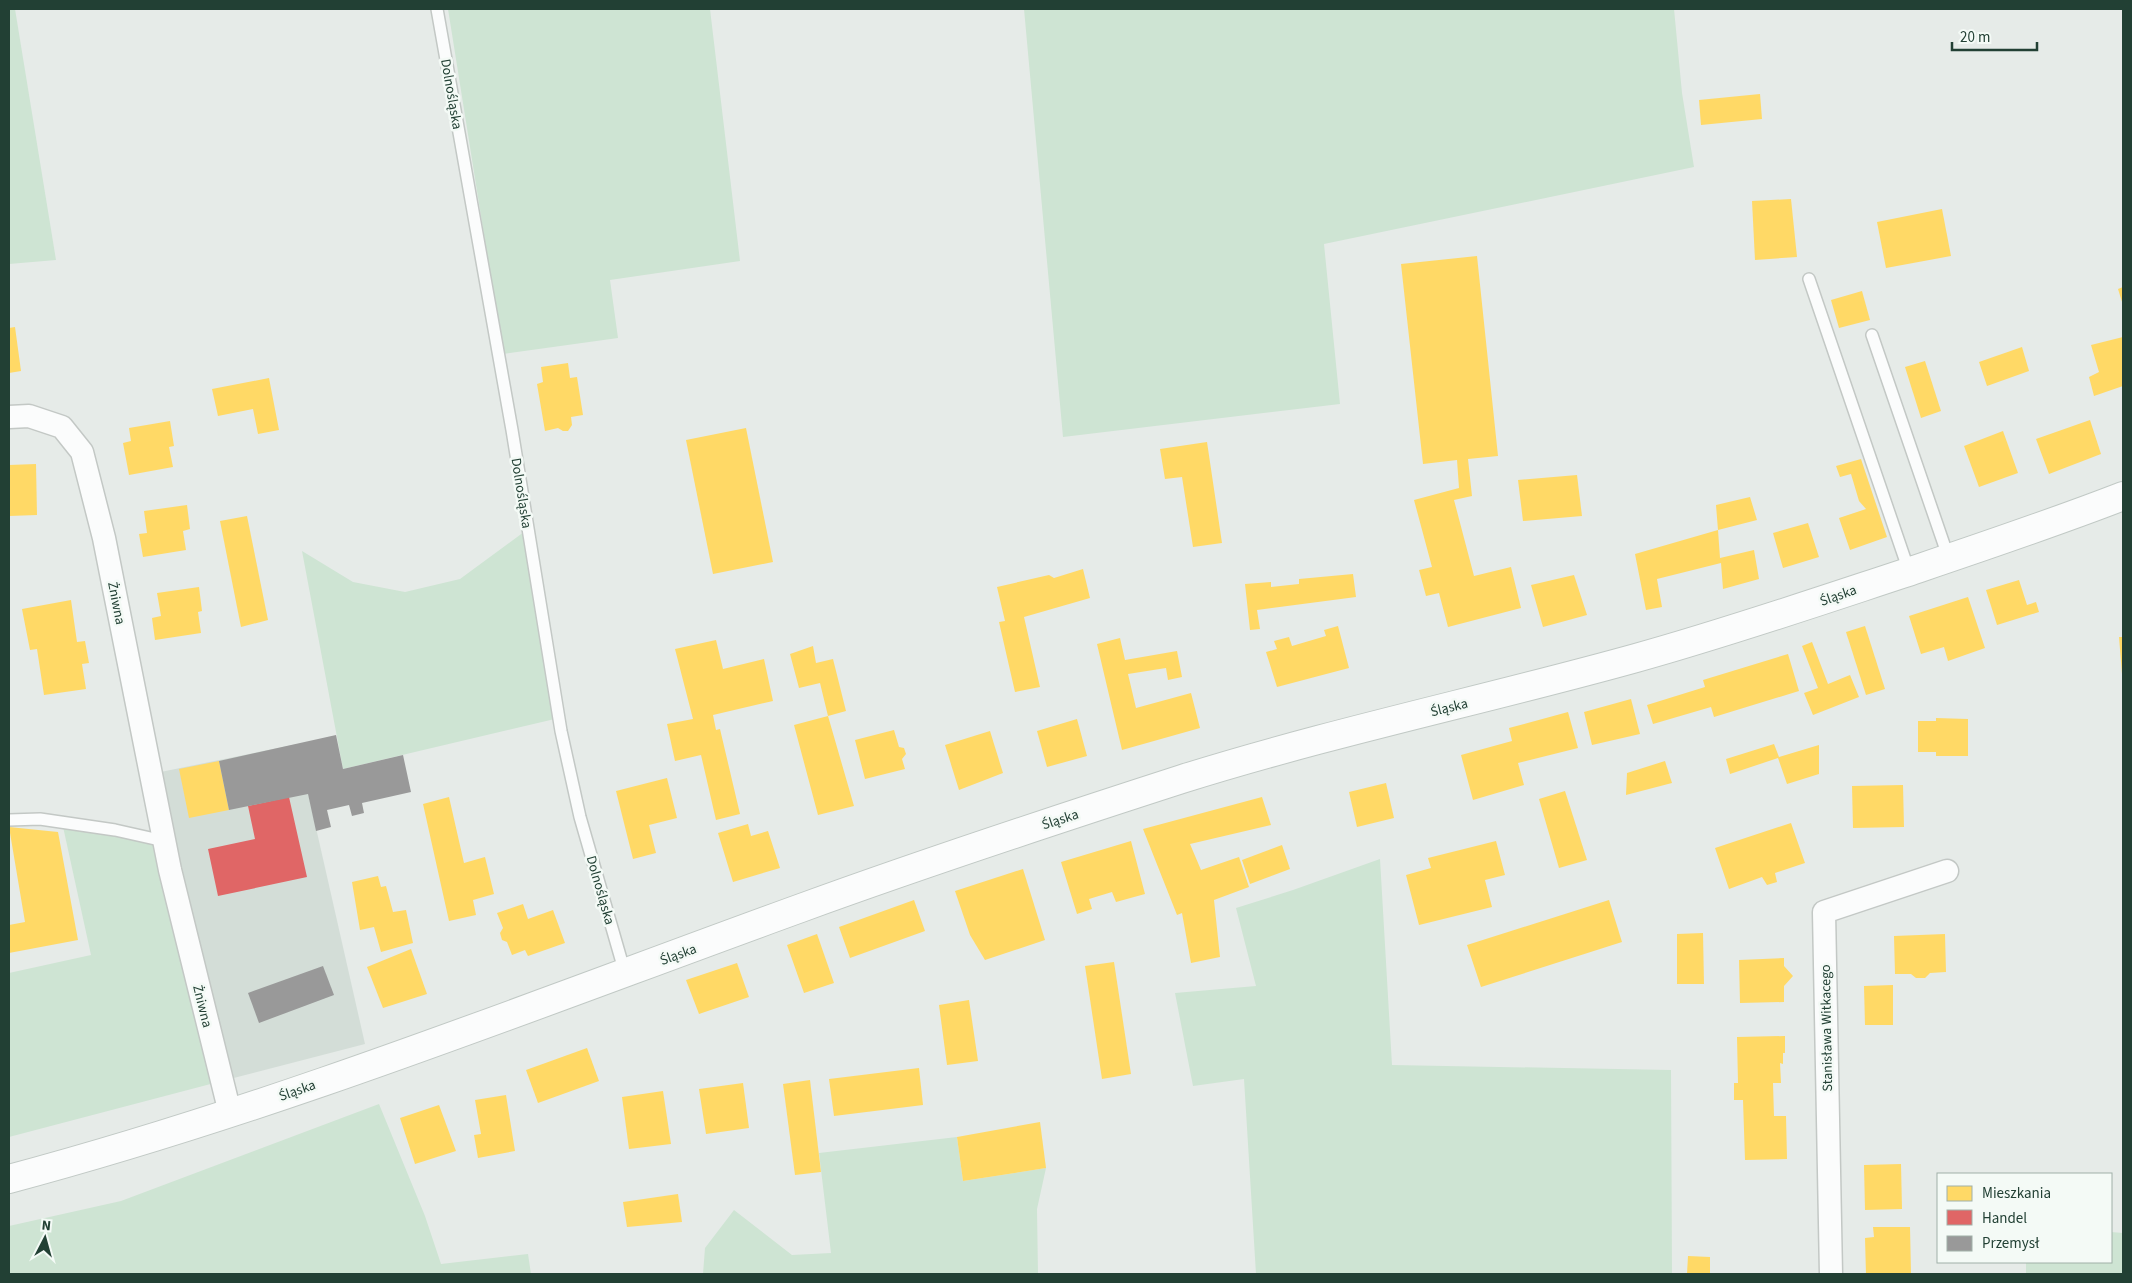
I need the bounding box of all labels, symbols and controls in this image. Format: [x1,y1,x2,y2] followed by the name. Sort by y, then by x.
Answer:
[1952,20,2037,52] scale bar
[1960,27,1990,48] text: 20 m
[435,57,467,131] street label: Dolnośląska
[506,456,536,530] street label: Dolnośląska
[102,580,130,626] street label: Żniwna
[1817,580,1859,612] street label: Śląska
[1428,694,1470,722] street label: Śląska
[1039,805,1081,835] street label: Śląska
[581,853,619,927] street label: Dolnośląska
[657,939,700,971] street label: Śląska
[1816,964,1838,1092] street label: Stanisława Witkacego
[187,983,217,1030] street label: Żniwna
[276,1075,318,1107] street label: Śląska
[1937,1173,2112,1263] legend
[1982,1183,2051,1204] text: Mieszkania
[1982,1208,2027,1229] text: Handel
[20,1213,70,1263] north arrow
[41,1216,52,1236] text: N
[1982,1233,2040,1254] text: Przemysł

